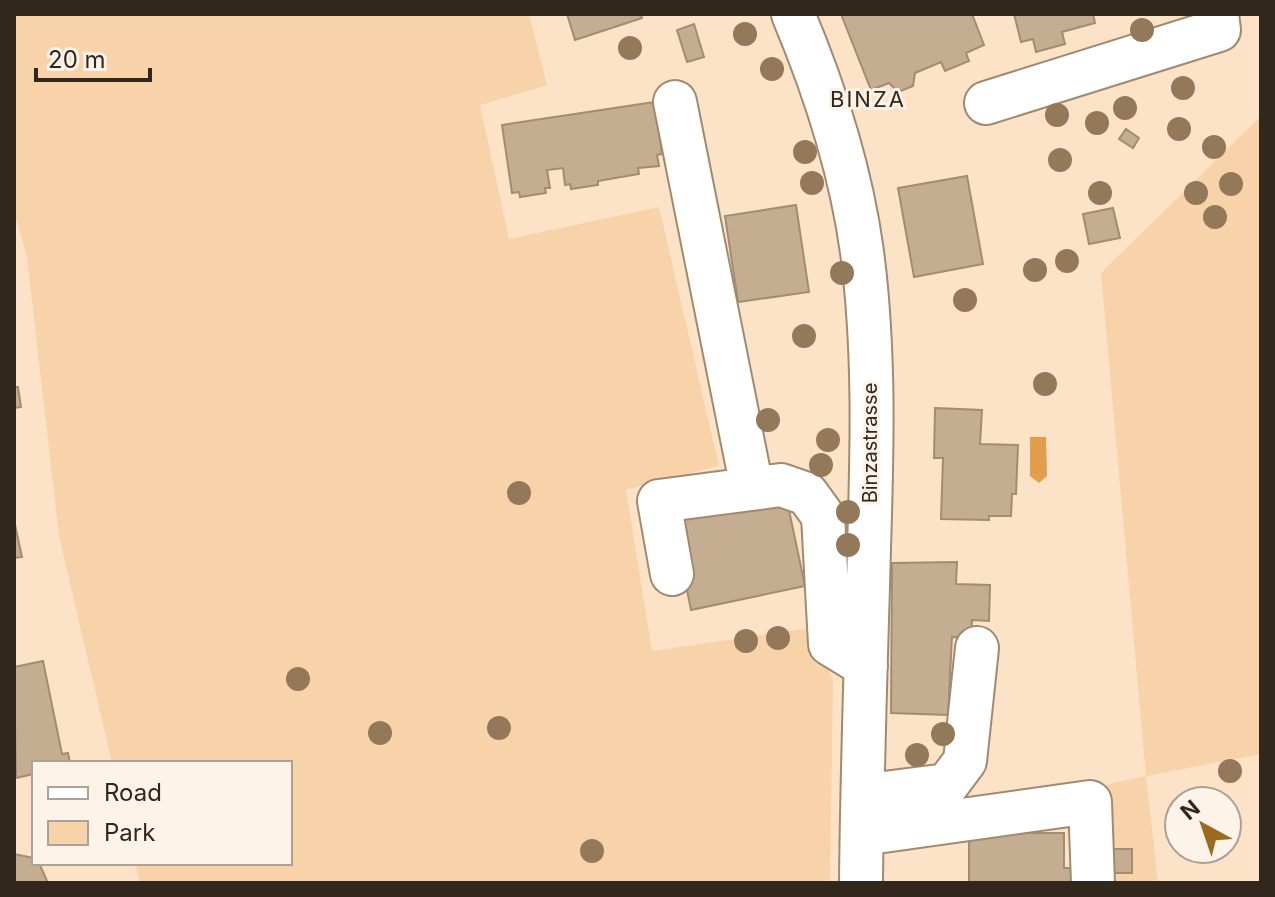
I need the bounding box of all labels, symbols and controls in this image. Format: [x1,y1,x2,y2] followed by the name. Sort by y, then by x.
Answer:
[36,32,150,82] scale bar
[48,45,106,74] text: 20 m
[830,86,906,112] district label: BINZA
[858,383,882,503] street label: Binzastrasse
[32,761,292,865] legend
[104,778,162,807] text: Road
[1163,785,1243,865] north arrow
[1175,794,1205,825] text: N
[104,818,155,847] text: Park

